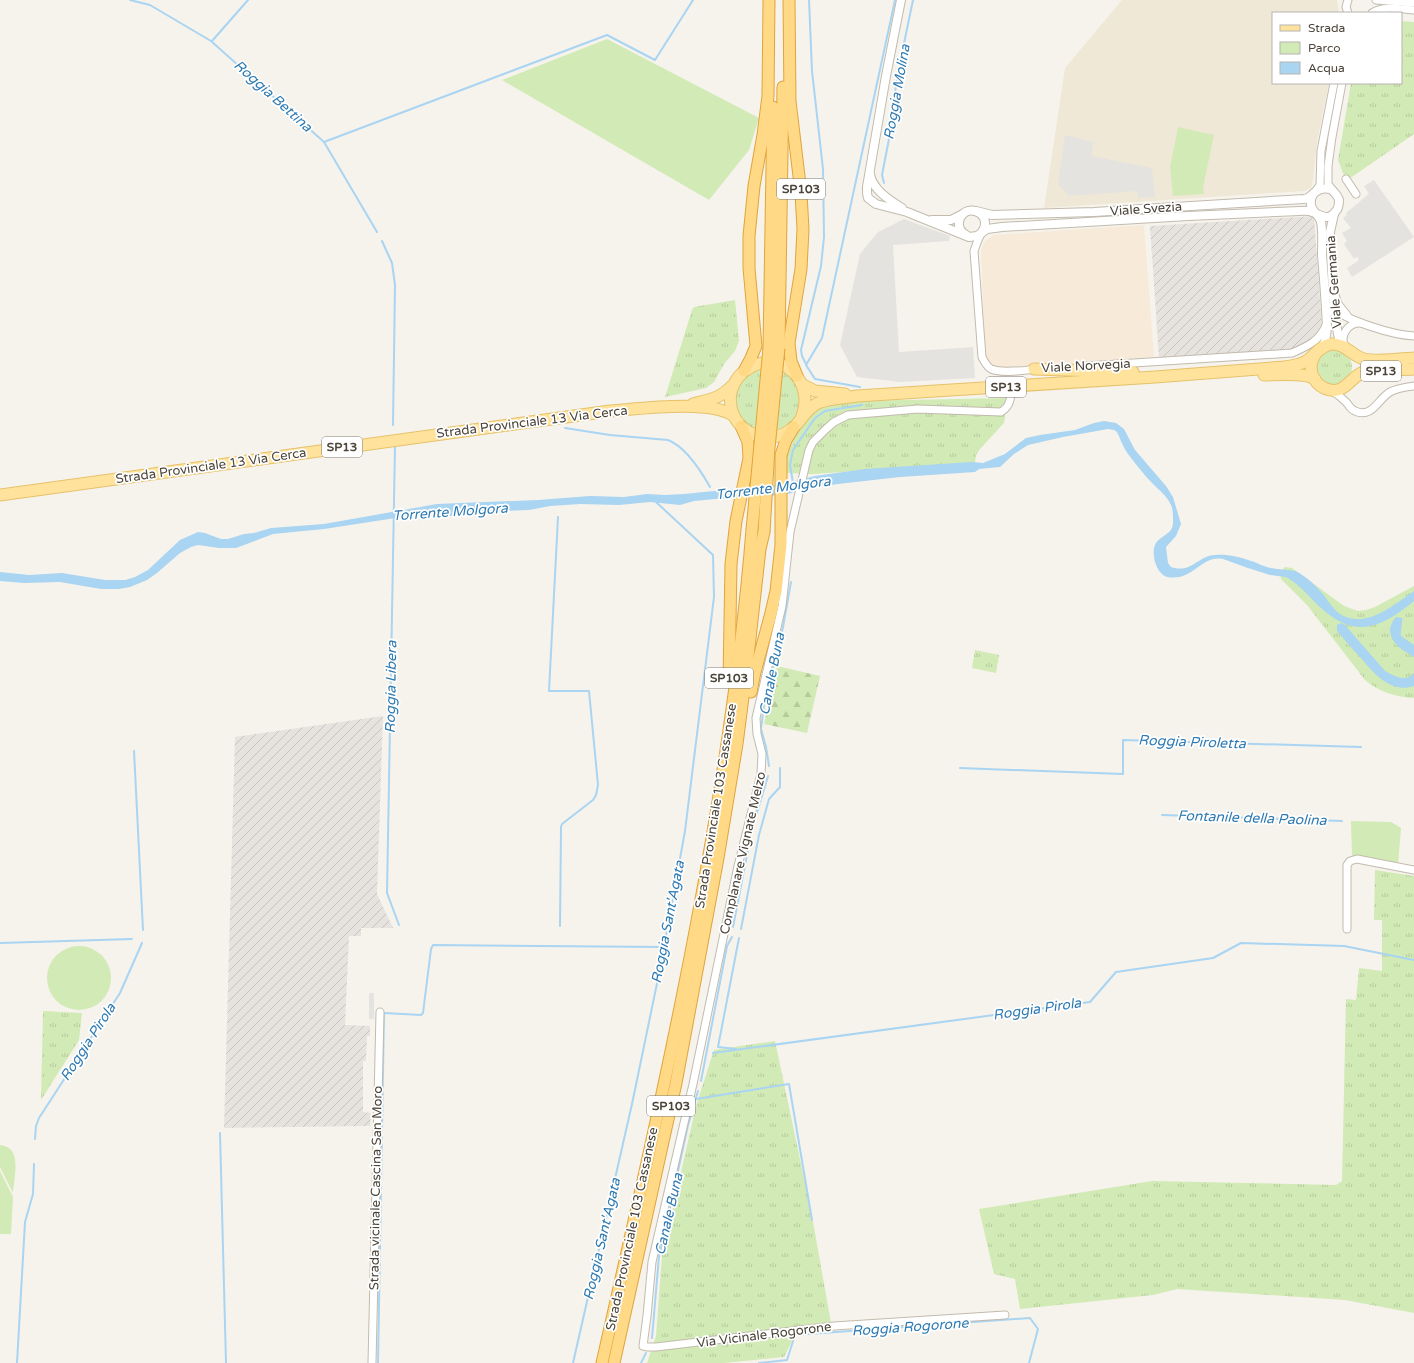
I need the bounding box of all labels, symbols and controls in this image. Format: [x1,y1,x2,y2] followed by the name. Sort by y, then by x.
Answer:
[1272,12,1402,84] legend
[1308,21,1345,35] text: Strada
[1308,41,1341,55] text: Parco
[880,42,914,141] water label: Roggia Molina
[230,56,316,136] water label: Roggia Bettina
[1308,61,1345,75] text: Acqua
[777,179,825,199] road number: SP103
[1109,199,1183,219] street label: Viale Svezia
[1323,235,1345,329] street label: Viale Germania
[1041,356,1131,376] street label: Viale Norvegia
[1361,361,1401,381] road number: SP13
[986,377,1026,397] road number: SP13
[436,402,628,442] street label: Strada Provinciale 13 Via Cerca
[322,437,362,457] road number: SP13
[115,445,307,487] street label: Strada Provinciale 13 Via Cerca
[715,472,833,503] water label: Torrente Molgora
[392,499,509,525] water label: Torrente Molgora
[756,630,789,717] water label: Canale Buna
[382,639,400,733] water label: Roggia Libera
[705,668,753,688] road number: SP103
[692,702,740,910] street label: Strada Provinciale 103 Cassanese
[1138,732,1247,752] water label: Roggia Piroletta
[716,770,770,936] street label: Complanare Vignate Melzo
[1177,807,1328,829] water label: Fontanile della Paolina
[648,858,688,985] water label: Roggia Sant'Agata
[992,994,1083,1024] water label: Roggia Pirola
[57,999,120,1084] water label: Roggia Pirola
[366,1086,386,1290] street label: Strada vicinale Cascina San Moro
[647,1096,695,1116] road number: SP103
[603,1126,661,1332] street label: Strada Provinciale 103 Cassanese
[651,1170,687,1257] water label: Canale Buna
[580,1175,625,1302] water label: Roggia Sant'Agata
[851,1314,970,1340] water label: Roggia Rogorone
[696,1319,832,1351] street label: Via Vicinale Rogorone

